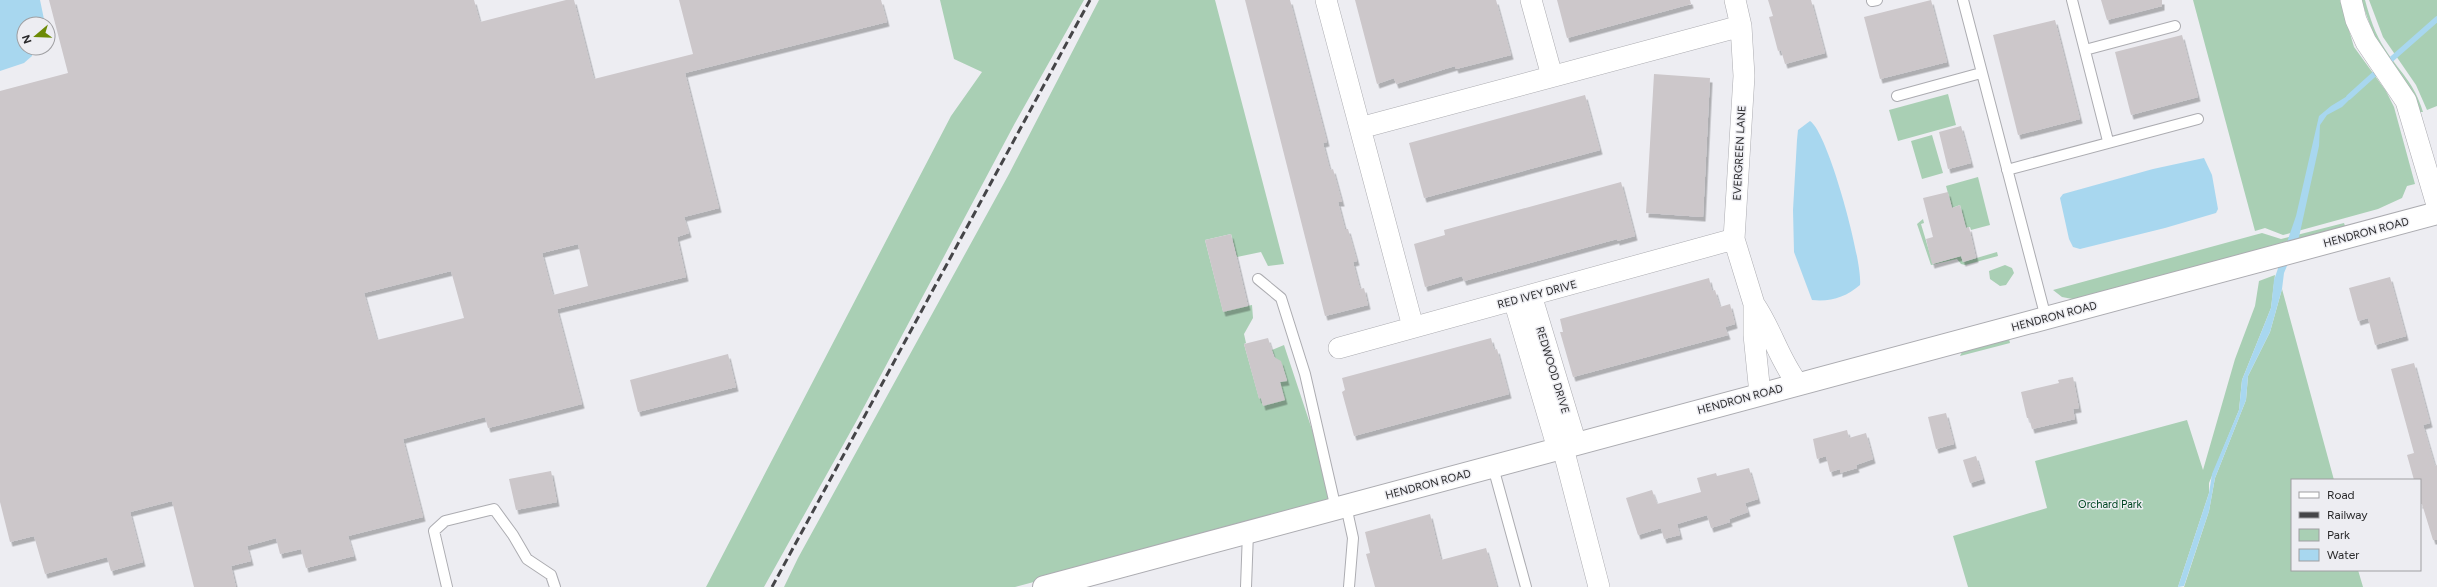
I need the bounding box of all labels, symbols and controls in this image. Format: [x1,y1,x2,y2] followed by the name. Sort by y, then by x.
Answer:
[16,16,56,56] north arrow
[19,33,35,45] text: N
[1731,105,1748,201] street label: EVERGREEN LANE
[2322,215,2411,250] street label: HENDRON ROAD
[1496,278,1578,311] street label: RED IVEY DRIVE
[2010,299,2099,334] street label: HENDRON ROAD
[1533,325,1572,415] street label: REDWOOD DRIVE
[1696,382,1785,417] street label: HENDRON ROAD
[1384,467,1473,502] street label: HENDRON ROAD
[2291,479,2421,571] legend
[2327,488,2355,502] text: Road
[2078,498,2143,511] park label: Orchard Park
[2327,508,2368,522] text: Railway
[2327,528,2350,542] text: Park
[2327,548,2359,562] text: Water

